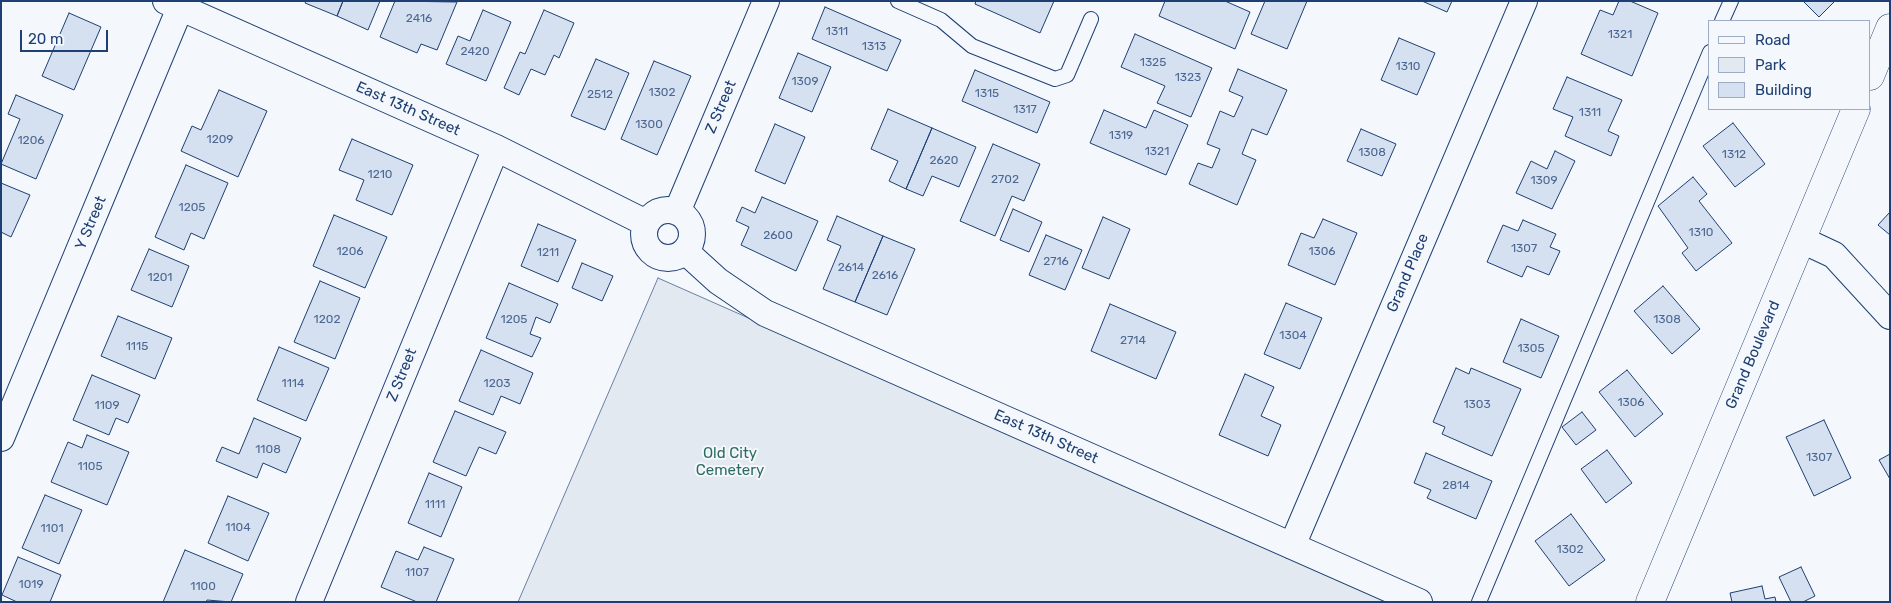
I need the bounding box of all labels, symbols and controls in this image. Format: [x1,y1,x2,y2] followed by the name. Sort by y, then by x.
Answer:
[406,12,432,26] house number: 2416
[22,20,110,52] scale bar
[1708,20,1871,110] legend
[826,25,848,39] house number: 1311
[1608,28,1632,42] house number: 1321
[28,30,63,48] text: 20 m
[1755,31,1791,49] text: Road
[862,40,886,54] house number: 1313
[460,45,490,59] house number: 2420
[1140,56,1166,70] house number: 1325
[1755,56,1786,74] text: Park
[1396,60,1420,74] house number: 1310
[1175,71,1201,85] house number: 1323
[791,75,819,89] house number: 1309
[353,78,463,140] street label: East 13th Street
[702,78,740,136] street label: Z Street
[1755,81,1812,99] text: Building
[648,86,676,100] house number: 1302
[975,87,999,101] house number: 1315
[587,88,613,102] house number: 2512
[1013,103,1037,117] house number: 1317
[1579,106,1601,120] house number: 1311
[635,118,663,132] house number: 1300
[1109,129,1133,143] house number: 1319
[207,133,233,147] house number: 1209
[17,134,45,148] house number: 1206
[1145,145,1169,159] house number: 1321
[1358,146,1386,160] house number: 1308
[1722,148,1746,162] house number: 1312
[930,154,958,168] house number: 2620
[368,168,392,182] house number: 1210
[991,173,1019,187] house number: 2702
[1530,174,1558,188] house number: 1309
[72,193,110,253] street label: Y Street
[179,201,205,215] house number: 1205
[1689,226,1713,240] house number: 1310
[763,229,793,243] house number: 2600
[1383,231,1433,315] street label: Grand Place
[1511,242,1537,256] house number: 1307
[336,245,364,259] house number: 1206
[1308,245,1336,259] house number: 1306
[537,246,559,260] house number: 1211
[1043,255,1069,269] house number: 2716
[838,261,864,275] house number: 2614
[872,269,898,283] house number: 2616
[148,271,172,285] house number: 1201
[1722,298,1784,412] street label: Grand Boulevard
[314,313,340,327] house number: 1202
[501,313,527,327] house number: 1205
[1653,313,1681,327] house number: 1308
[1279,329,1307,343] house number: 1304
[1120,334,1146,348] house number: 2714
[126,340,148,354] house number: 1115
[1517,342,1545,356] house number: 1305
[383,346,421,404] street label: Z Street
[282,377,304,391] house number: 1114
[483,377,511,391] house number: 1203
[1617,396,1645,410] house number: 1306
[1463,398,1491,412] house number: 1303
[94,399,120,413] house number: 1109
[991,406,1101,468] street label: East 13th Street
[255,443,281,457] house number: 1108
[696,445,764,480] park label: Old City Cemetery
[1806,451,1832,465] house number: 1307
[77,460,103,474] house number: 1105
[1442,479,1470,493] house number: 2814
[425,498,445,512] house number: 1111
[225,521,251,535] house number: 1104
[40,522,64,536] house number: 1101
[1556,543,1584,557] house number: 1302
[405,566,429,580] house number: 1107
[18,578,44,592] house number: 1019
[190,580,216,594] house number: 1100

